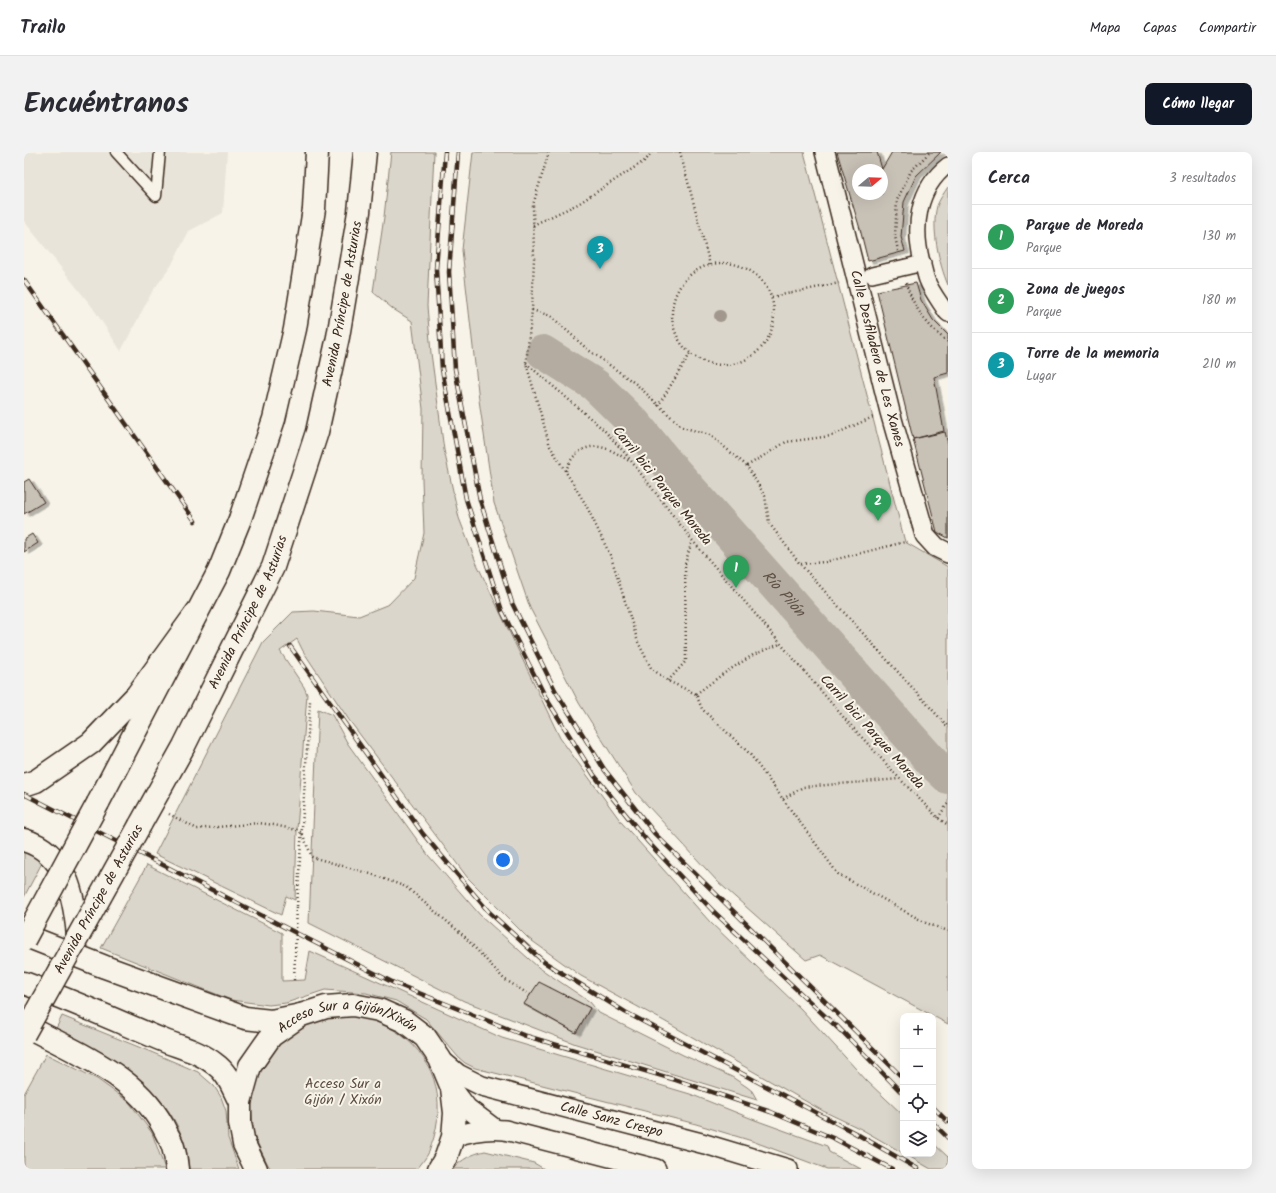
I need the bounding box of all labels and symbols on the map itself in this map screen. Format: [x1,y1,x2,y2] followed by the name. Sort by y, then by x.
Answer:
[852,164,888,200] north arrow
[316,219,368,389] street label: Avenida Príncipe de Asturias
[587,236,613,269] pin: 3
[844,268,910,450] street label: Calle Desfiladero de Les Xanes
[607,421,717,551] street label: Carril bici Parque Moreda
[865,488,891,521] pin: 2
[203,532,294,693] street label: Avenida Príncipe de Asturias
[723,555,749,588] pin: 1
[756,565,811,623] water label: Río Pilón
[814,669,930,795] street label: Carril bici Parque Moreda
[48,820,149,978] street label: Avenida Príncipe de Asturias
[493,850,513,870] your location
[273,994,422,1039] text: Acceso Sur a Gijón/Xixón
[273,1026,421,1042] street label: Acceso Sur a Gijón/Xixón
[304,1073,382,1111] park label: Acceso Sur a Gijón / Xixón
[558,1096,665,1144] street label: Calle Sanz Crespo

